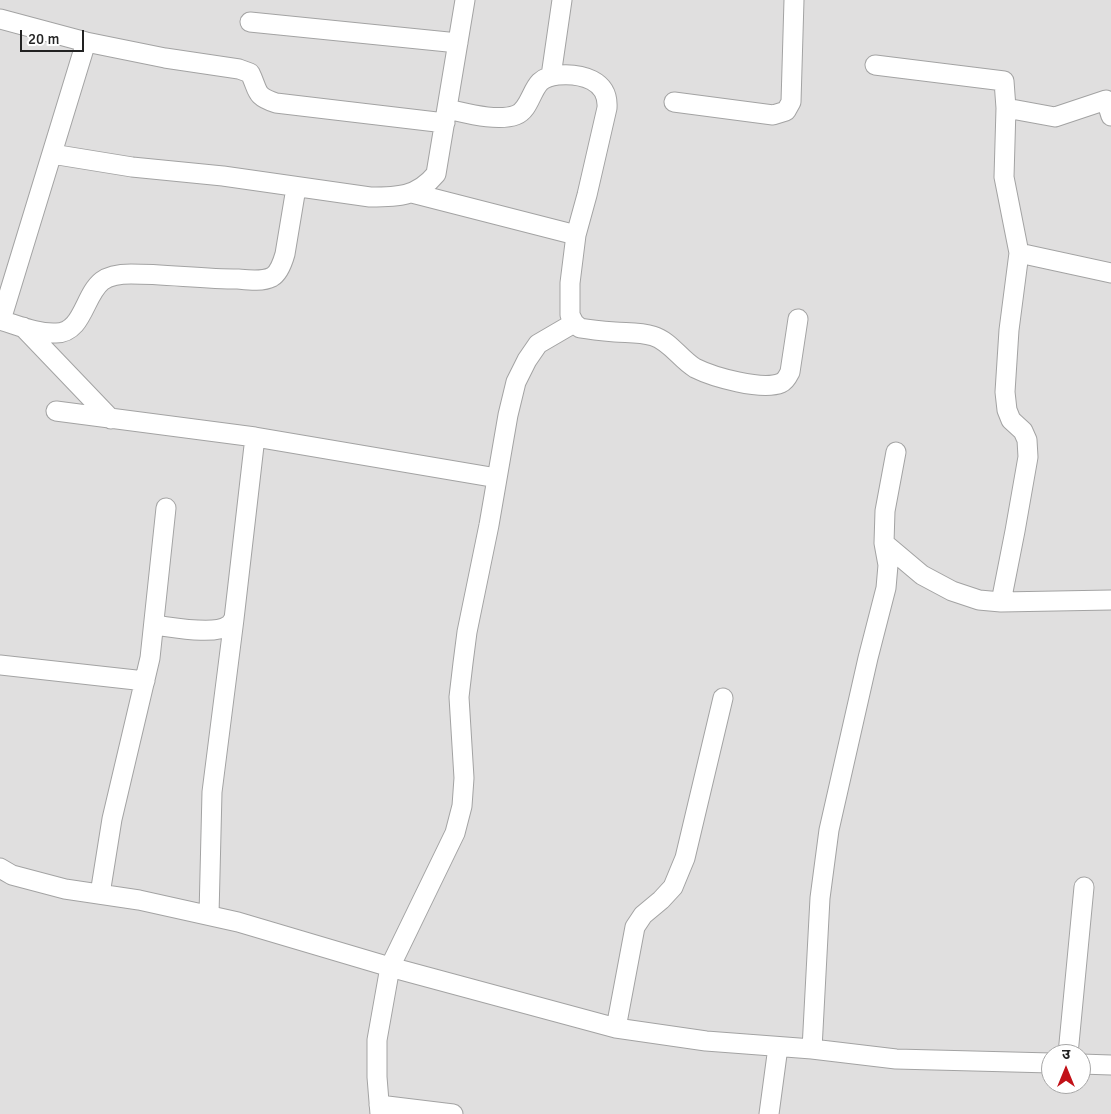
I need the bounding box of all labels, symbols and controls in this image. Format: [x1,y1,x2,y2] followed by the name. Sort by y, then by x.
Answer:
[22,20,86,52] scale bar
[28,30,59,48] text: 20 m
[1041,1044,1091,1094] north arrow
[1062,1046,1070,1063] text: उ

